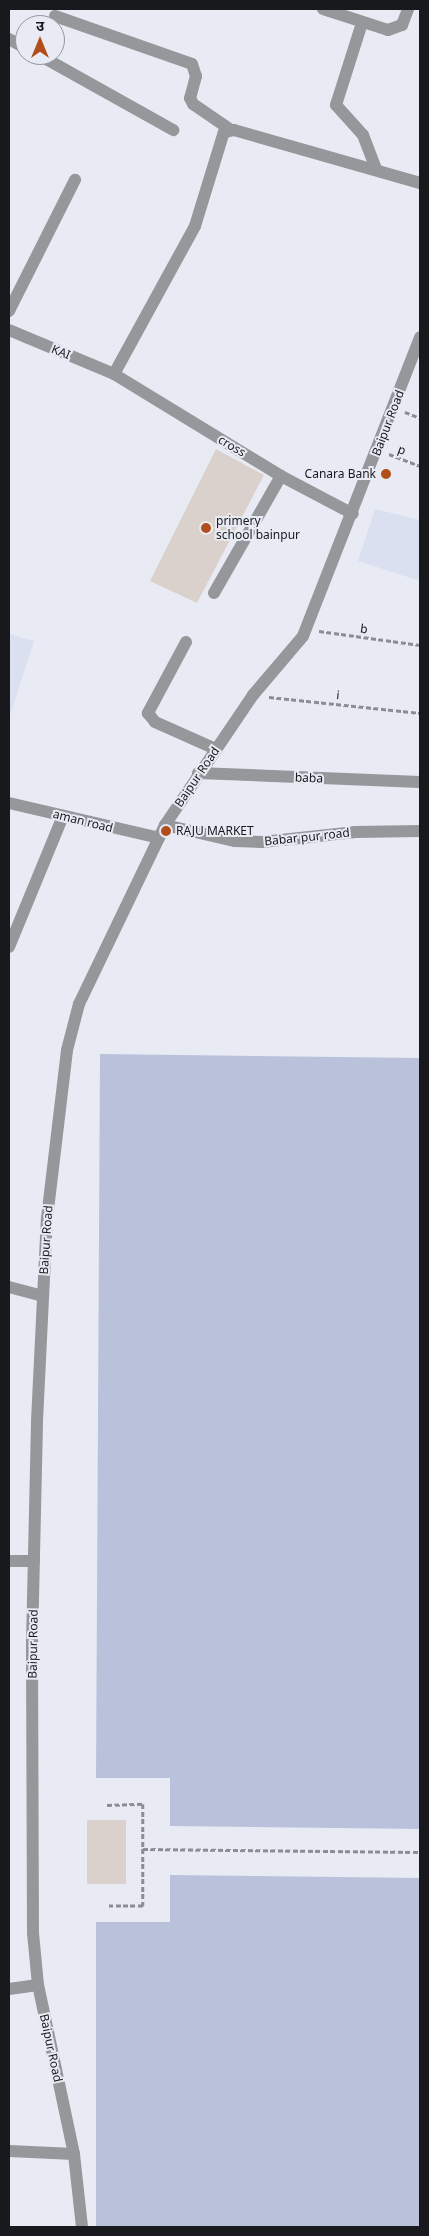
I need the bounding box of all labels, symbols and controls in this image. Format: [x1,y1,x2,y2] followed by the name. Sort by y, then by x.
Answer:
[15,15,65,65] north arrow
[36,16,44,35] text: उ
[49,342,73,362] street label: KAI
[369,388,407,458] street label: Baipur Road
[216,432,248,460] street label: cross
[396,442,408,458] street label: p
[305,467,376,481] place label: Canara Bank
[380,468,392,480] marker: Canara Bank
[216,514,300,542] place label: primery school bainpur
[200,522,212,534] marker: primery school bainpur
[359,621,369,637] street label: b
[336,688,340,702] street label: i
[172,744,222,810] street label: Baipur Road
[295,770,323,786] street label: baba
[52,807,114,835] street label: aman road
[176,824,254,838] place label: RAJU MARKET
[160,825,172,837] marker: RAJU MARKET
[264,825,350,849] street label: Babar pur road
[36,1205,56,1275] street label: Baipur Road
[25,1609,41,1679] street label: Baipur Road
[37,2013,65,2083] street label: Baipur Road

